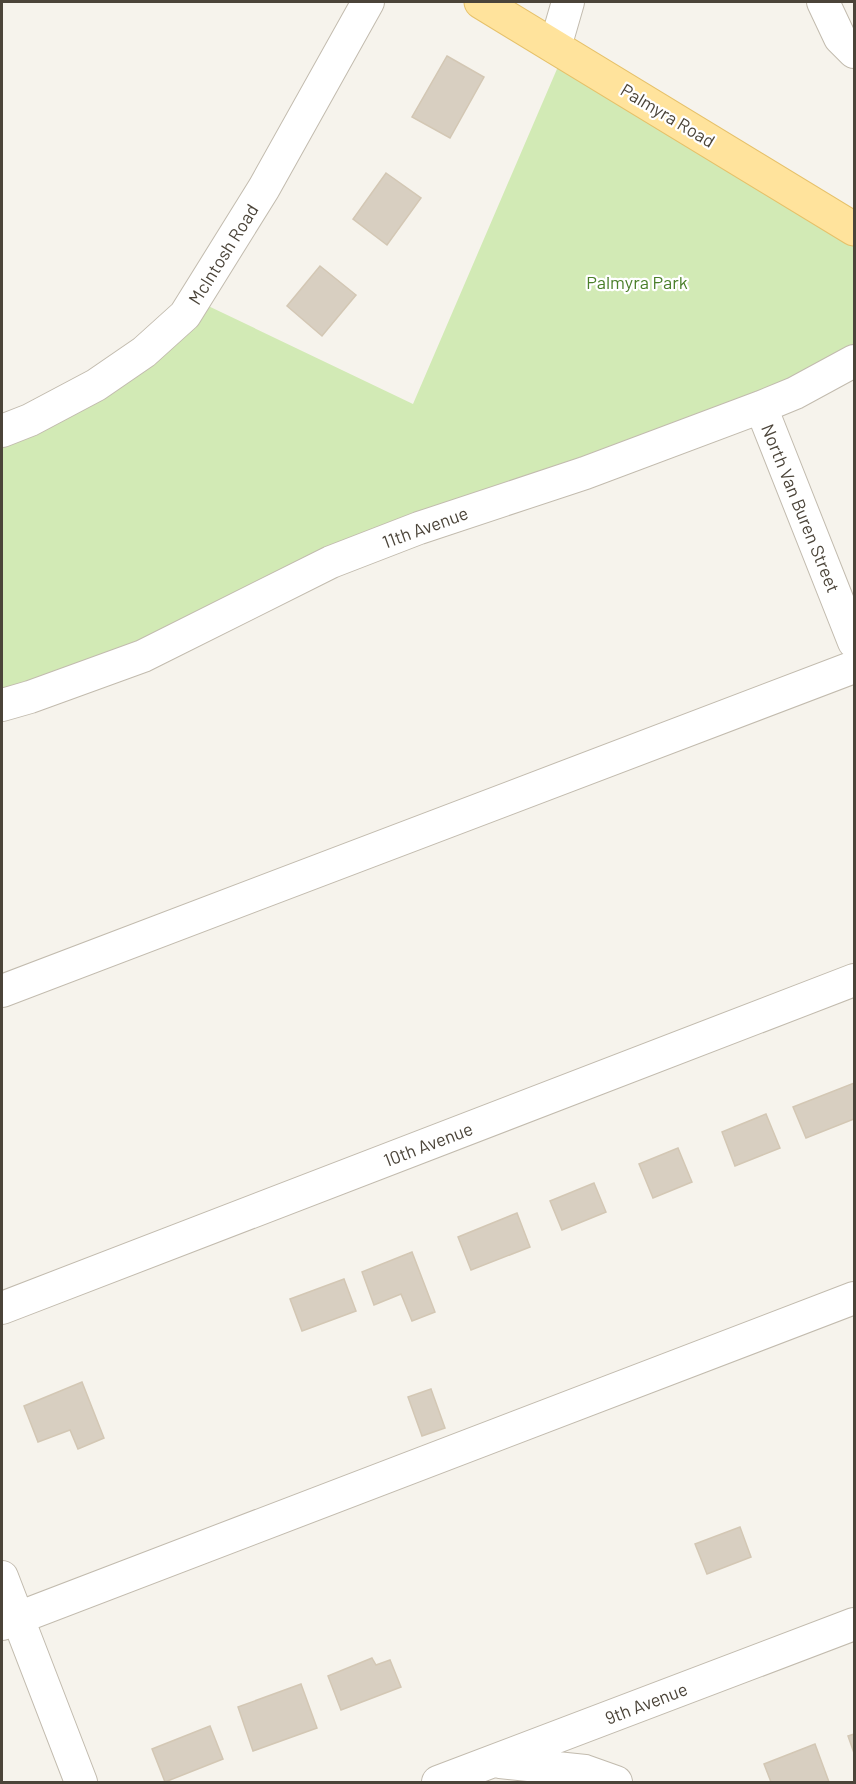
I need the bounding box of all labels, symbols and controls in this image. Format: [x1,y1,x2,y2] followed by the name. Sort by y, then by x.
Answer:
[617,78,719,152] street label: Palmyra Road
[183,200,263,308] street label: McIntosh Road
[586,271,688,293] park label: Palmyra Park
[757,420,845,596] street label: North Van Buren Street
[379,501,471,553] street label: 11th Avenue
[380,1117,476,1171] street label: 10th Avenue
[602,1677,690,1729] street label: 9th Avenue

